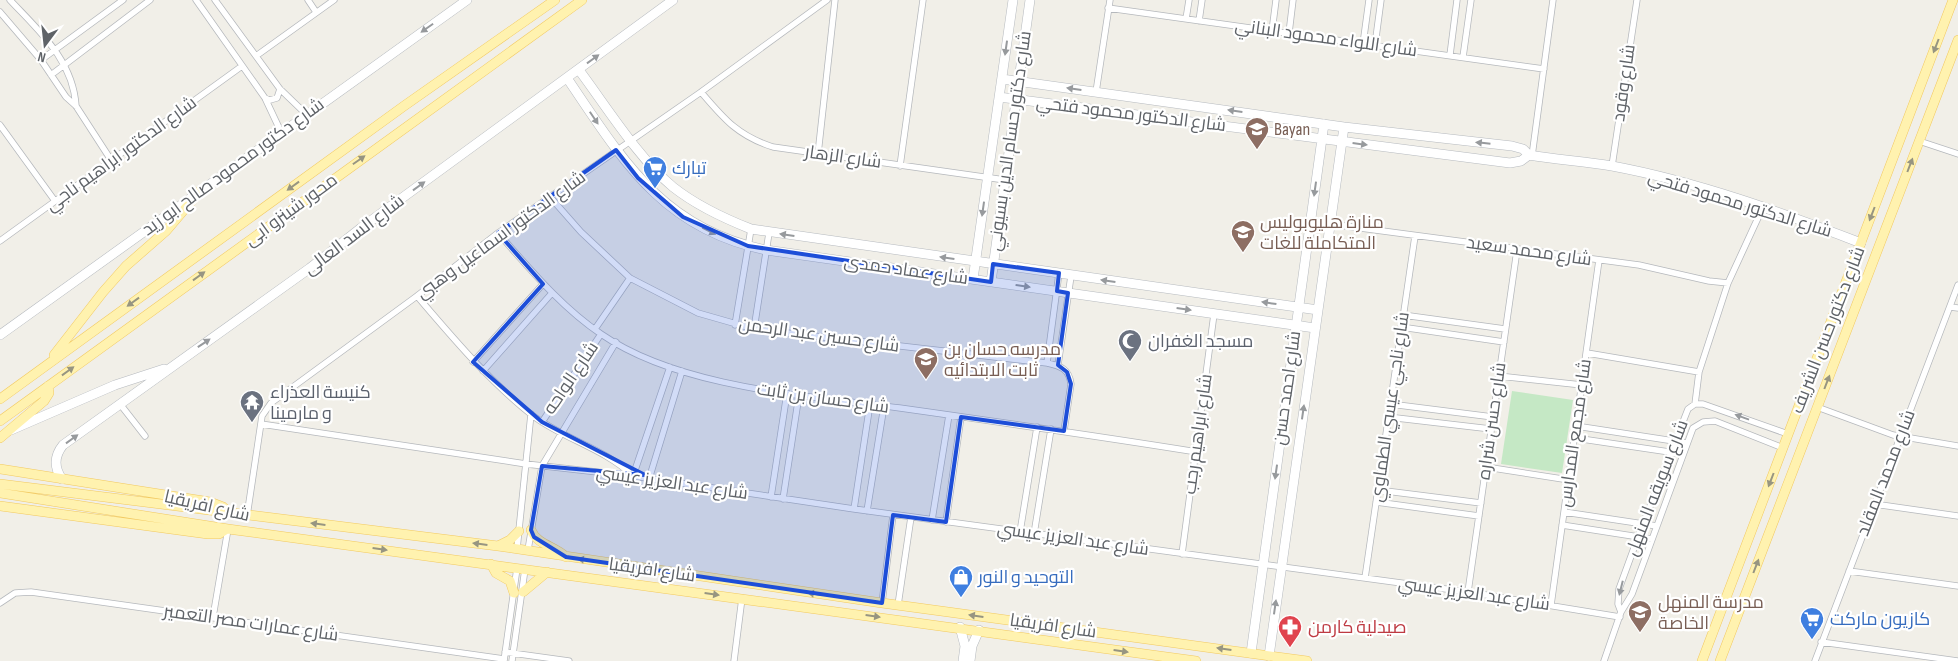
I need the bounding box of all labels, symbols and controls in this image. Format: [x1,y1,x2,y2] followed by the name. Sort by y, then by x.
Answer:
[1233,15,1419,64] street label: شارع اللواء محمود البناني
[20,20,70,70] north arrow
[420,23,434,33] one-way arrow
[984,29,1039,253] street label: شارع دكتور حسام الدين بسيوني
[1932,38,1939,53] one-way arrow
[1002,41,1010,57] one-way arrow
[1608,43,1641,123] street label: شارع وقود
[36,48,48,66] text: N
[586,54,600,64] one-way arrow
[1066,85,1082,93] one-way arrow
[41,92,203,218] street label: شارع الدكتور ابراهيم ناجي
[1034,92,1227,139] street label: شارع الدكتور محمود فتحي
[138,94,329,241] street label: شارع دكتور محمود صالح ابو زيد
[1227,107,1243,115] one-way arrow
[590,112,599,125] one-way arrow
[1244,116,1270,150] school or university icon: Bayan
[1274,119,1310,140] place label: Bayan
[1475,139,1491,147] one-way arrow
[1352,140,1368,148] one-way arrow
[802,141,883,174] street label: شارع الزهار
[352,155,366,165] one-way arrow
[642,155,668,189] supermarket icon: تبارك
[1906,157,1914,172] one-way arrow
[672,158,706,179] place label: تبارك
[412,166,592,306] street label: شارع الدكتور اسماعيل وهبي
[1645,166,1834,245] street label: شارع الدكتور محمود فتحي
[241,169,341,251] street label: محور شينزو ابى
[286,181,300,191] one-way arrow
[413,181,426,191] one-way arrow
[1311,182,1319,198] one-way arrow
[300,190,409,280] street label: شارع السد العالى
[979,201,987,217] one-way arrow
[1868,207,1876,222] one-way arrow
[1260,212,1384,254] place label: منارة هليوبوليس المتكاملة للغات
[1230,219,1256,253] school or university icon: منارة هليوبوليس المتكاملة للغات
[701,227,716,235] one-way arrow
[778,231,794,239] one-way arrow
[1465,232,1593,271] street label: شارع محمد سعيد
[1786,244,1870,417] street label: شارع دكتور حسن الشريف
[842,251,970,290] street label: شارع عماد حمدى
[939,254,955,262] one-way arrow
[192,271,206,281] one-way arrow
[1100,276,1116,284] one-way arrow
[1015,283,1031,291] one-way arrow
[127,296,140,307] one-way arrow
[1261,299,1277,307] one-way arrow
[1176,306,1192,314] one-way arrow
[1366,311,1417,504] street label: شارع ناجي عيسي الطماوي
[737,313,901,358] street label: شارع حسين عبد الرحمن
[1117,328,1143,362] mosque icon: مسجد الغفران
[1269,330,1306,447] street label: شارع احمد حسن
[1148,331,1253,352] place label: مسجد الغفران
[539,338,604,419] street label: شارع الواحه
[197,339,210,348] one-way arrow
[944,339,1061,381] place label: مدرسه حسان بن ثابت الابتدائيه
[913,346,939,380] school or university icon: مدرسه حسان بن ثابت الابتدائيه
[1554,358,1597,509] street label: شارع مجمع المدارس
[1473,361,1512,481] street label: شارع حسن شراره
[61,366,74,377] one-way arrow
[1179,372,1218,496] street label: شارع ابراهيم رجب
[1823,374,1831,389] one-way arrow
[755,378,890,419] street label: شارع حسان بن ثابت
[270,382,371,424] place label: كنيسة العذراء و مارمينا
[239,389,265,423] temple icon: كنيسة العذراء و مارمينا
[1299,403,1307,419] one-way arrow
[1852,407,1921,539] street label: شارع محمد المقلد
[1735,413,1750,420] one-way arrow
[1621,417,1694,559] street label: شارع سويقه المنهل
[65,433,78,444] one-way arrow
[595,462,749,506] street label: شارع عبد العزيز عيسي
[1272,464,1280,480] one-way arrow
[1767,473,1775,488] one-way arrow
[162,486,252,527] street label: شارع افريقيا
[996,518,1150,562] street label: شارع عبد العزيز عيسي
[310,520,326,528] one-way arrow
[472,540,488,548] one-way arrow
[372,546,388,554] one-way arrow
[607,554,697,587] street label: شارع افريقيا
[577,556,593,564] one-way arrow
[1753,559,1760,574] one-way arrow
[948,564,974,598] shop icon: التوحيد و النور
[977,567,1074,588] place label: التوحيد و النور
[1397,573,1551,617] street label: شارع عبد العزيز عيسي
[1616,581,1624,596] one-way arrow
[807,589,823,597] one-way arrow
[705,590,721,598] one-way arrow
[1658,592,1764,634] place label: مدرسة المنهل الخاصة
[1271,599,1279,615] one-way arrow
[1627,599,1653,633] school or university icon: مدرسة المنهل الخاصة
[161,600,340,647] street label: شارع عمارات مصر التعمير
[1799,606,1825,640] supermarket icon: كازيون ماركت
[1830,609,1930,630] place label: كازيون ماركت
[1008,610,1098,643] street label: شارع افريقيا
[968,611,984,619] one-way arrow
[866,612,882,620] one-way arrow
[1277,614,1303,648] pharmacy icon: صيدلية كارمن
[1308,617,1407,638] place label: صيدلية كارمن
[1216,645,1232,653] one-way arrow
[1113,647,1129,655] one-way arrow

